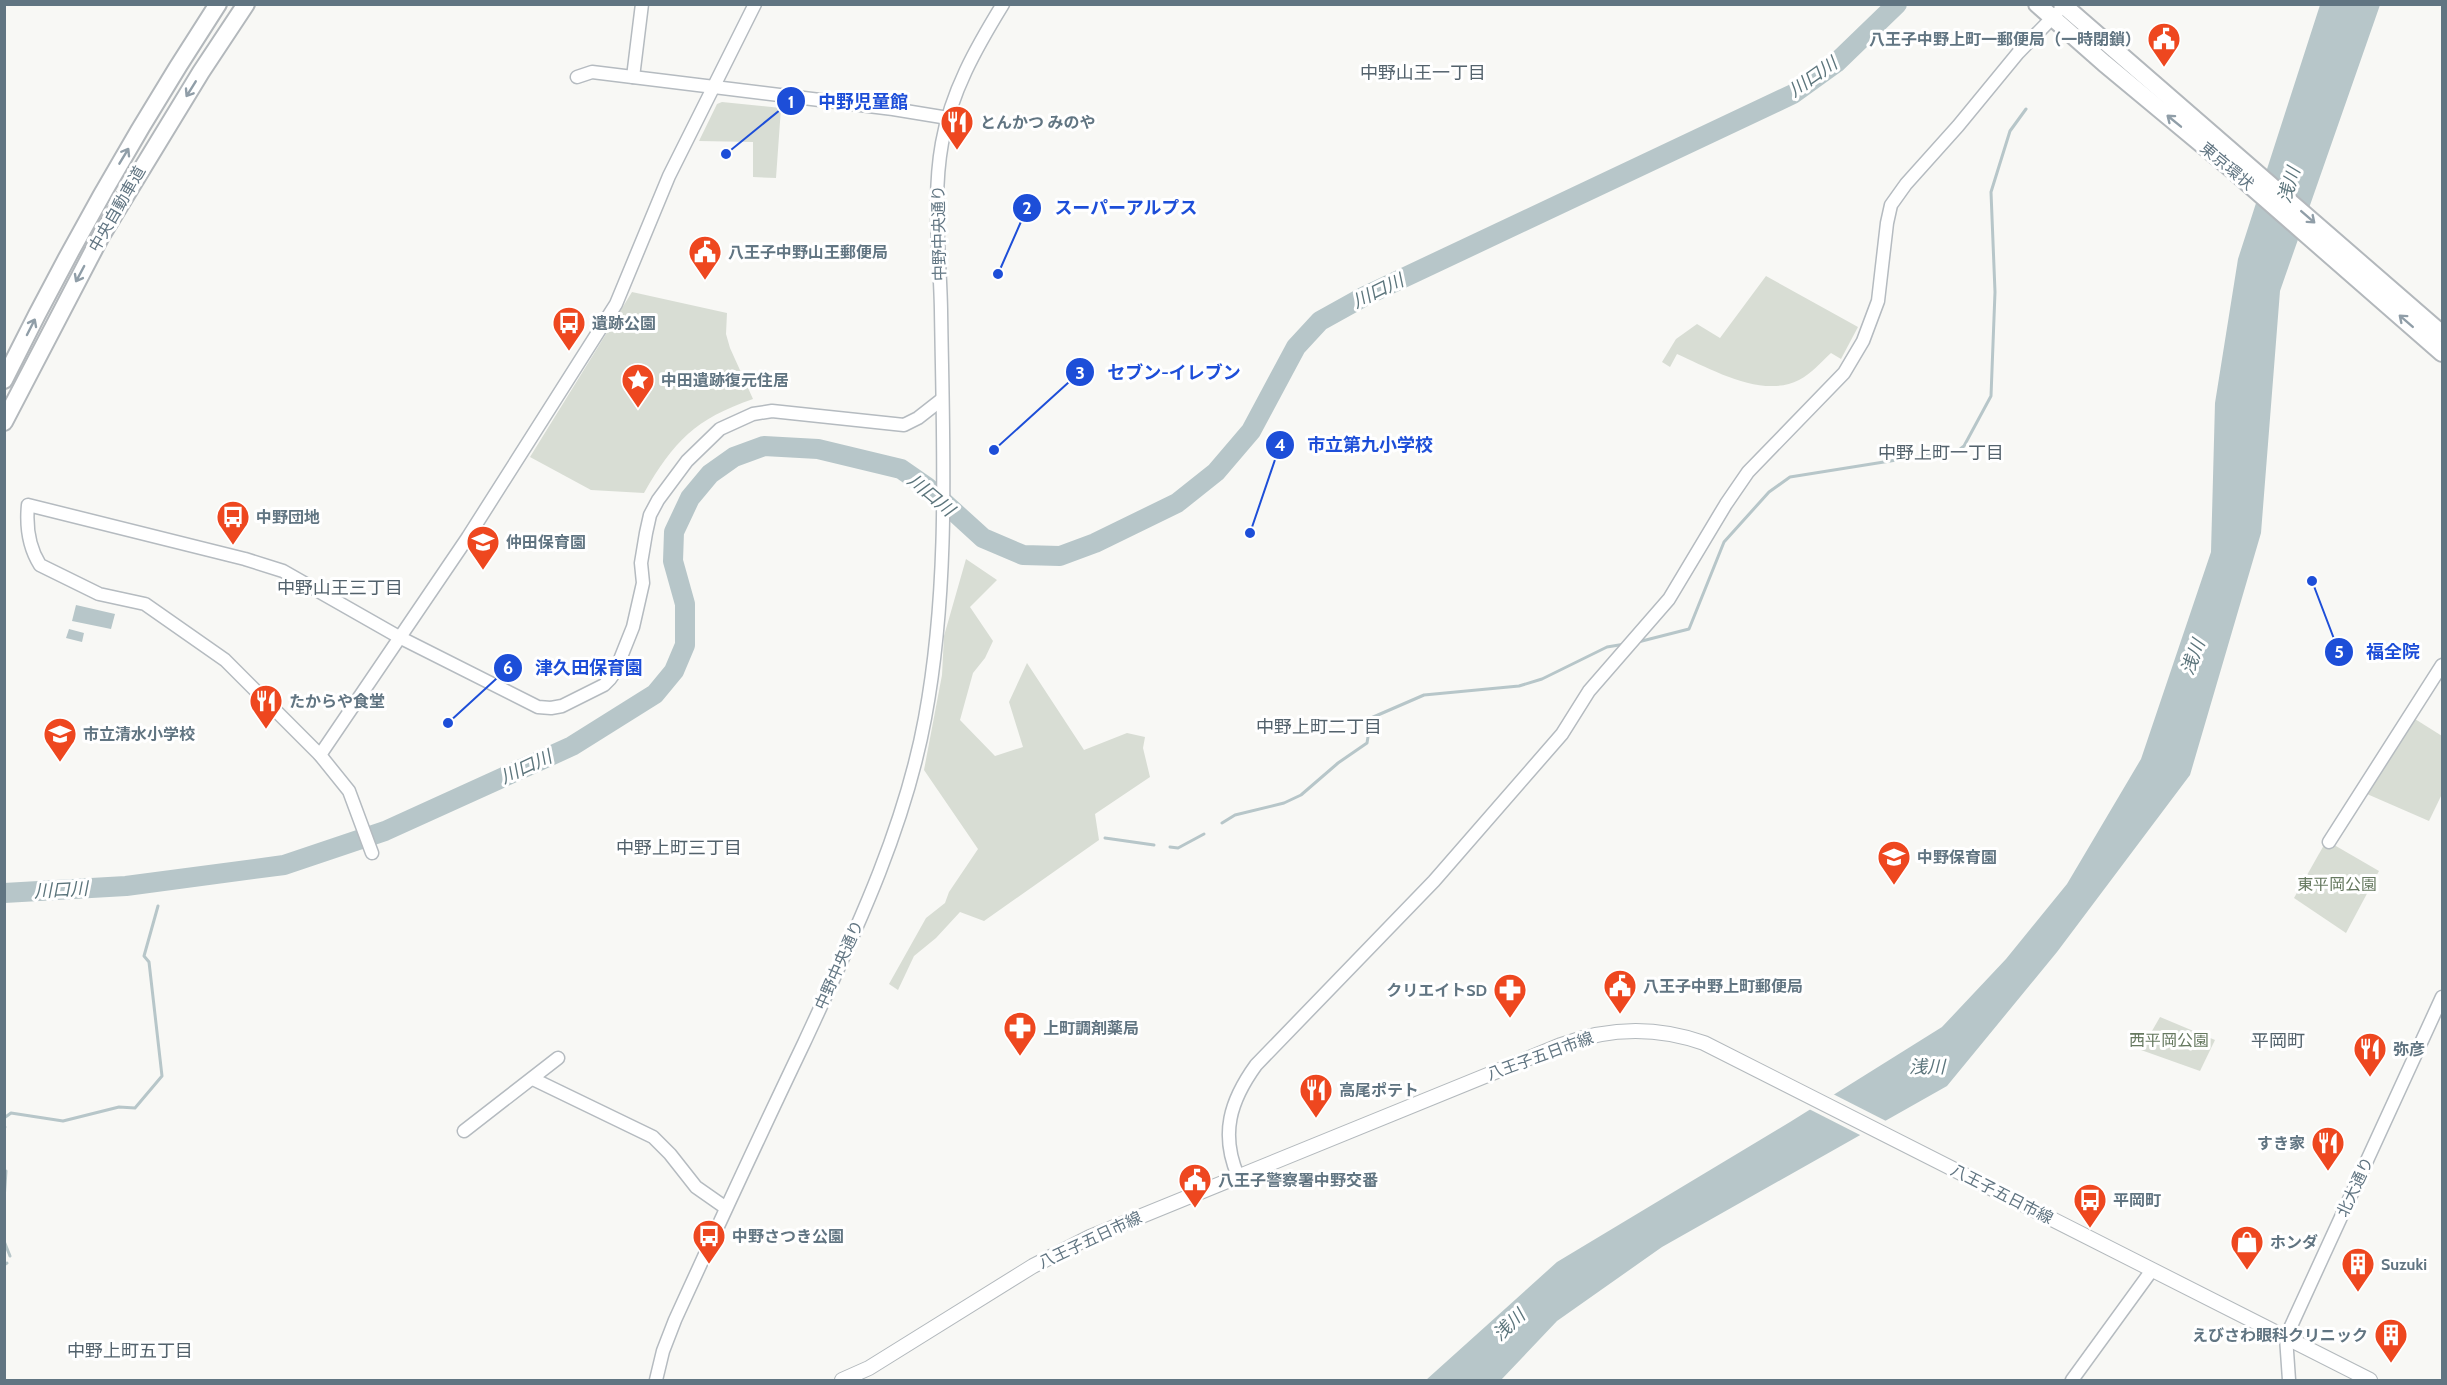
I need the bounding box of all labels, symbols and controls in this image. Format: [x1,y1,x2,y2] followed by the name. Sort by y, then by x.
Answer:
[2146,21,2182,68] public building icon: 八王子中野上町一郵便局（一時閉鎖）
[1869,30,2141,49] place label: 八王子中野上町一郵便局（一時閉鎖）
[1785,51,1843,101] water label: 川口川
[1360,62,1486,84] district label: 中野山王一丁目
[184,80,197,97] one-way arrow
[776,83,920,119] callout: 中野児童館
[788,91,794,113] text: 1
[818,91,908,113] text: 中野児童館
[939,104,975,151] restaurant icon: とんかつ みのや
[980,113,1096,132] place label: とんかつ みのや
[2166,115,2182,128] one-way arrow
[2196,138,2258,194] street label: 東京環状
[118,148,130,165] one-way arrow
[85,163,149,255] street label: 中央自動車道
[2273,163,2305,205] water label: 浅川
[929,185,949,281] street label: 中野中央通り
[1012,190,1210,226] callout: スーパーアルプス
[1022,197,1032,219] text: 2
[1055,197,1197,219] text: スーパーアルプス
[2300,210,2316,223] one-way arrow
[687,234,723,281] public building icon: 八王子中野山王郵便局
[728,243,888,262] place label: 八王子中野山王郵便局
[74,265,86,282] one-way arrow
[1349,268,1409,313] water label: 川口川
[551,305,587,352] bus stop icon: 遺跡公園
[592,314,656,333] place label: 遺跡公園
[2399,314,2414,328] one-way arrow
[25,319,37,337] one-way arrow
[1065,354,1253,390] callout: セブン-イレブン
[620,362,656,409] place icon: 中田遺跡復元住居
[1075,362,1085,384] text: 3
[1107,362,1241,384] text: セブン-イレブン
[661,371,789,390] place label: 中田遺跡復元住居
[1265,427,1445,463] callout: 市立第九小学校
[1274,434,1286,456] text: 4
[1307,434,1433,456] text: 市立第九小学校
[1878,442,2004,464] district label: 中野上町一丁目
[903,469,960,522] water label: 川口川
[215,499,251,546] bus stop icon: 中野団地
[256,508,320,527] place label: 中野団地
[465,524,501,571] school or university icon: 仲田保育園
[506,533,586,552] place label: 仲田保育園
[277,577,403,599] district label: 中野山王三丁目
[2176,634,2210,678] water label: 浅川
[2324,634,2432,670] callout: 福全院
[2334,641,2344,663] text: 5
[2366,641,2420,663] text: 福全院
[493,650,655,686] callout: 津久田保育園
[503,657,513,679] text: 6
[535,657,643,679] text: 津久田保育園
[248,683,284,730] restaurant icon: たからや食堂
[289,692,385,711] place label: たからや食堂
[42,716,78,763] school or university icon: 市立清水小学校
[1256,716,1382,738] district label: 中野上町二丁目
[83,725,195,744] place label: 市立清水小学校
[497,745,557,788] water label: 川口川
[616,837,742,859] district label: 中野上町三丁目
[1876,839,1912,886] school or university icon: 中野保育園
[1917,848,1997,867] place label: 中野保育園
[2297,875,2377,894] park label: 東平岡公園
[33,877,91,902] water label: 川口川
[811,917,867,1013] street label: 中野中央通り
[1602,968,1638,1015] public building icon: 八王子中野上町郵便局
[1492,972,1528,1019] pharmacy icon: クリエイトSD
[1643,977,1803,996] place label: 八王子中野上町郵便局
[1386,981,1487,1000] place label: クリエイトSD
[1002,1010,1038,1057] pharmacy icon: 上町調剤薬局
[1043,1019,1139,1038] place label: 上町調剤薬局
[1484,1028,1596,1084] street label: 八王子五日市線
[2251,1030,2305,1052] district label: 平岡町
[2129,1031,2209,1050] park label: 西平岡公園
[2352,1031,2388,1078] restaurant icon: 弥彦
[2393,1040,2425,1059] place label: 弥彦
[1909,1056,1947,1078] water label: 浅川
[1298,1072,1334,1119] restaurant icon: 高尾ポテト
[1339,1081,1419,1100] place label: 高尾ポテト
[2310,1125,2346,1172] restaurant icon: すき家
[2257,1134,2305,1153] place label: すき家
[2333,1154,2377,1220] street label: 北大通り
[1948,1160,2056,1228] street label: 八王子五日市線
[1177,1162,1213,1209] public building icon: 八王子警察署中野交番
[1218,1171,1378,1190] place label: 八王子警察署中野交番
[2072,1182,2108,1229] bus stop icon: 平岡町
[2113,1191,2161,1210] place label: 平岡町
[1035,1208,1145,1272] street label: 八王子五日市線
[691,1218,727,1265] bus stop icon: 中野さつき公園
[2229,1224,2265,1271] shop icon: ホンダ
[732,1227,844,1246] place label: 中野さつき公園
[2270,1233,2318,1252] place label: ホンダ
[2340,1246,2376,1293] building icon: Suzuki
[2381,1255,2427,1274] place label: Suzuki
[1488,1303,1531,1345] water label: 浅川
[2373,1317,2409,1364] building icon: えびさわ眼科クリニック
[2192,1326,2368,1345] place label: えびさわ眼科クリニック
[67,1340,193,1362] district label: 中野上町五丁目

